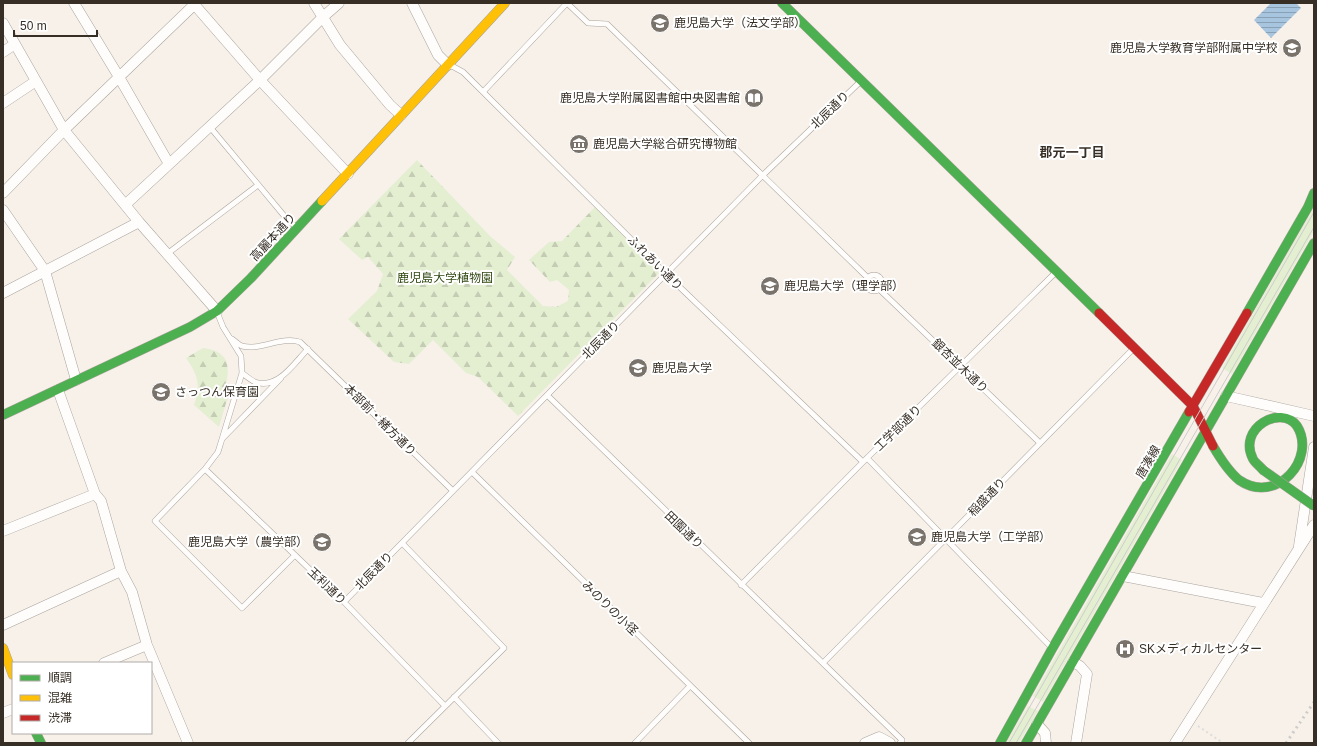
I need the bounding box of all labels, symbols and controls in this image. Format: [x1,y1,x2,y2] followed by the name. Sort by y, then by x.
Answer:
[14,12,97,38] scale bar
[649,12,671,34] school or university icon: 鹿児島大学（法文学部）
[674,16,806,30] place label: 鹿児島大学（法文学部）
[20,19,47,33] text: 50 m
[1281,37,1303,59] school or university icon: 鹿児島大学教育学部附属中学校
[1110,41,1278,55] place label: 鹿児島大学教育学部附属中学校
[743,87,765,109] library icon: 鹿児島大学附属図書館中央図書館
[808,88,852,132] street label: 北辰通り
[560,91,740,105] place label: 鹿児島大学附属図書館中央図書館
[568,133,590,155] museum icon: 鹿児島大学総合研究博物館
[593,137,737,151] place label: 鹿児島大学総合研究博物館
[1039,145,1105,160] district label: 郡元一丁目
[247,210,299,264] street label: 高麗本通り
[625,233,685,293] street label: ふれあい通り
[397,271,493,285] park label: 鹿児島大学植物園
[759,275,781,297] school or university icon: 鹿児島大学（理学部）
[784,279,904,293] place label: 鹿児島大学（理学部）
[579,318,623,362] street label: 北辰通り
[929,336,991,396] street label: 銀杏並木通り
[627,357,649,379] school or university icon: 鹿児島大学
[652,361,712,375] place label: 鹿児島大学
[150,381,172,403] school or university icon: さっつん保育園
[341,381,419,459] street label: 本部前・緒方通り
[175,385,259,399] place label: さっつん保育園
[872,402,924,454] street label: 工学部通り
[1133,443,1163,481] street label: 唐湊線
[965,475,1009,519] street label: 稲盛通り
[662,508,706,552] street label: 田園通り
[906,526,928,548] school or university icon: 鹿児島大学（工学部）
[931,530,1051,544] place label: 鹿児島大学（工学部）
[311,531,333,553] school or university icon: 鹿児島大学（農学部）
[188,535,308,549] place label: 鹿児島大学（農学部）
[352,549,396,593] street label: 北辰通り
[305,564,349,608] street label: 玉利通り
[579,578,641,638] street label: みのりの小径
[1114,638,1136,660] hospital icon: SKメディカルセンター
[1139,642,1262,656] place label: SKメディカルセンター
[12,662,152,734] legend
[48,671,72,685] text: 順調
[48,691,72,705] text: 混雑
[48,711,72,725] text: 渋滞

